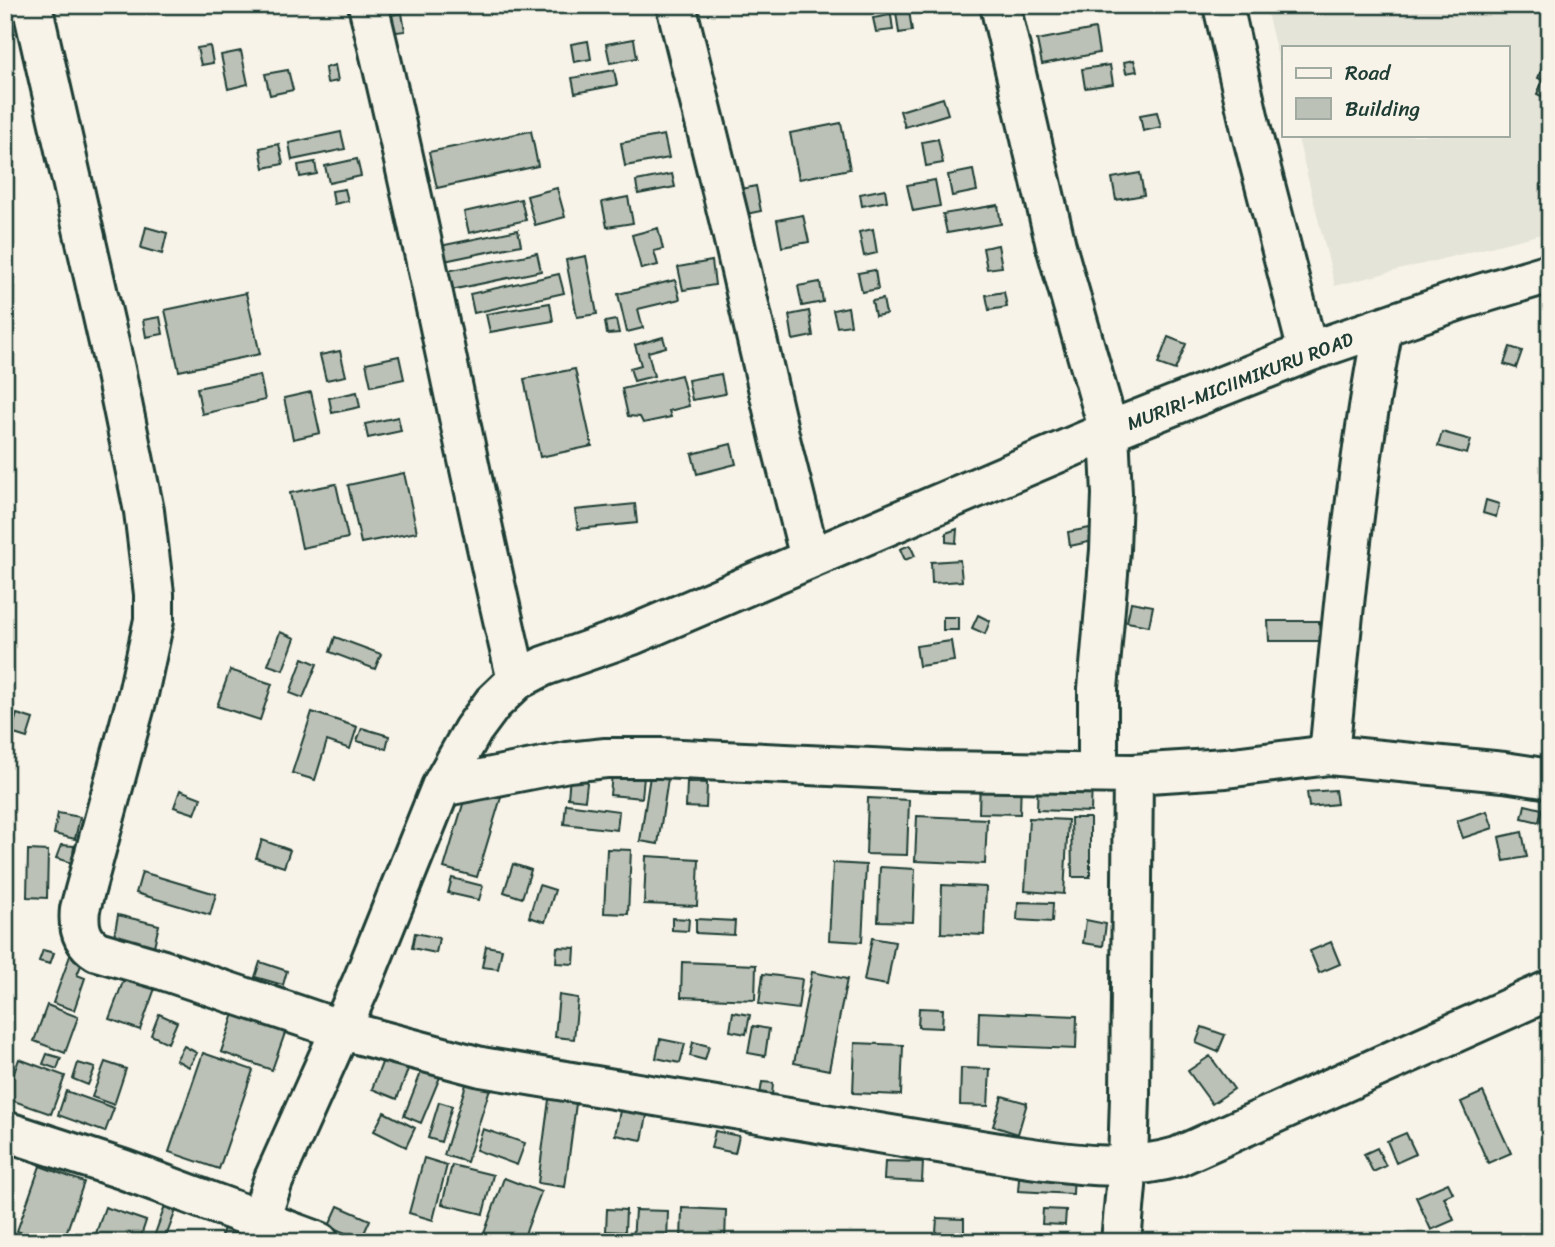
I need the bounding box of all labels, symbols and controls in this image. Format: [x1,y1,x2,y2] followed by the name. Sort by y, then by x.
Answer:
[1282,46,1510,136] legend
[1345,54,1392,92] text: Road
[1345,90,1421,128] text: Building
[1122,322,1359,440] street label: MURIRI-MICIIMIKURU ROAD

